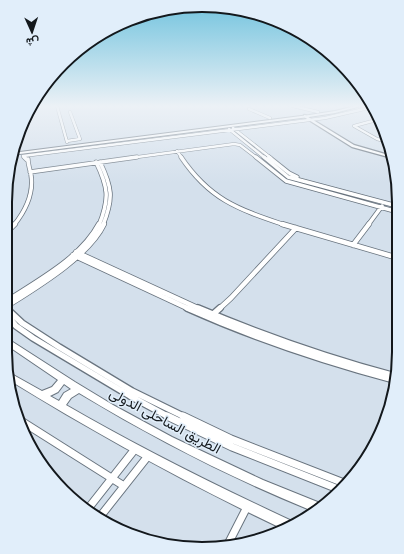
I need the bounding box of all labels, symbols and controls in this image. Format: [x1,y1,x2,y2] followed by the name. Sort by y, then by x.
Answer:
[12,12,52,52] north arrow
[26,35,39,48] text: ش
[106,384,224,458] street label: الطريق الساحلى الدولى

